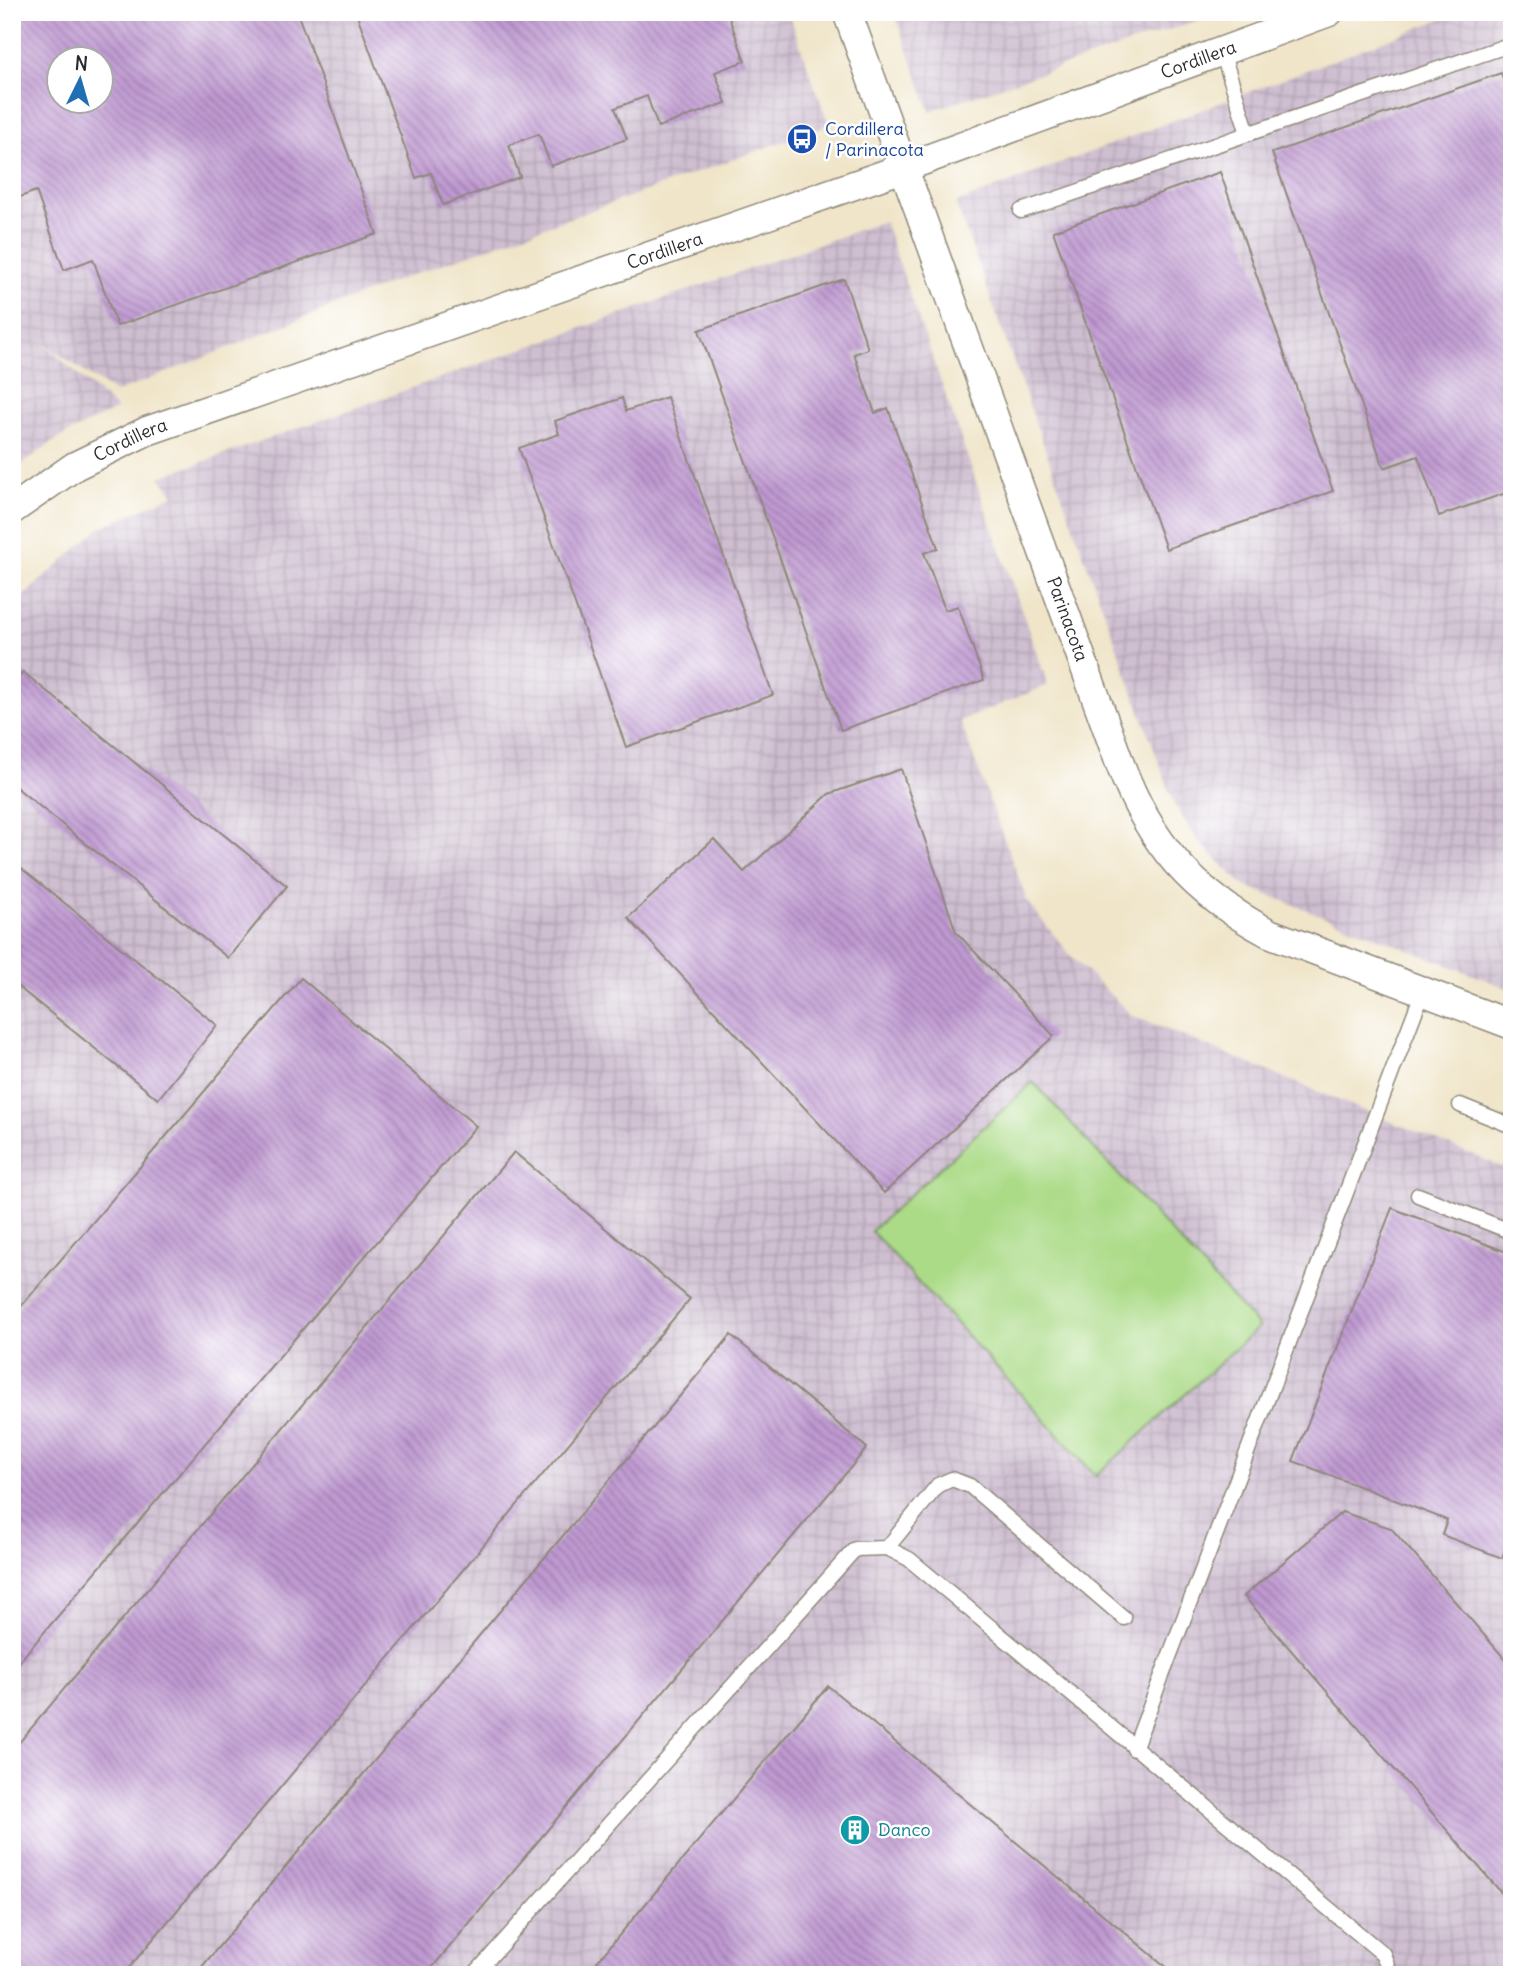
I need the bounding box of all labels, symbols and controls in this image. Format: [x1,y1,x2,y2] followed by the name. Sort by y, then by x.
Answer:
[1157,35,1239,84] street label: Cordillera
[46,46,116,116] north arrow
[74,51,89,76] text: N
[825,117,924,161] place label: Cordillera / Parinacota
[785,122,819,156] bus stop icon: Cordillera / Parinacota
[624,227,706,274] street label: Cordillera
[89,413,170,466] street label: Cordillera
[1042,574,1094,664] street label: Parinacota
[838,1813,872,1847] building icon: Danco
[878,1818,931,1841] place label: Danco

